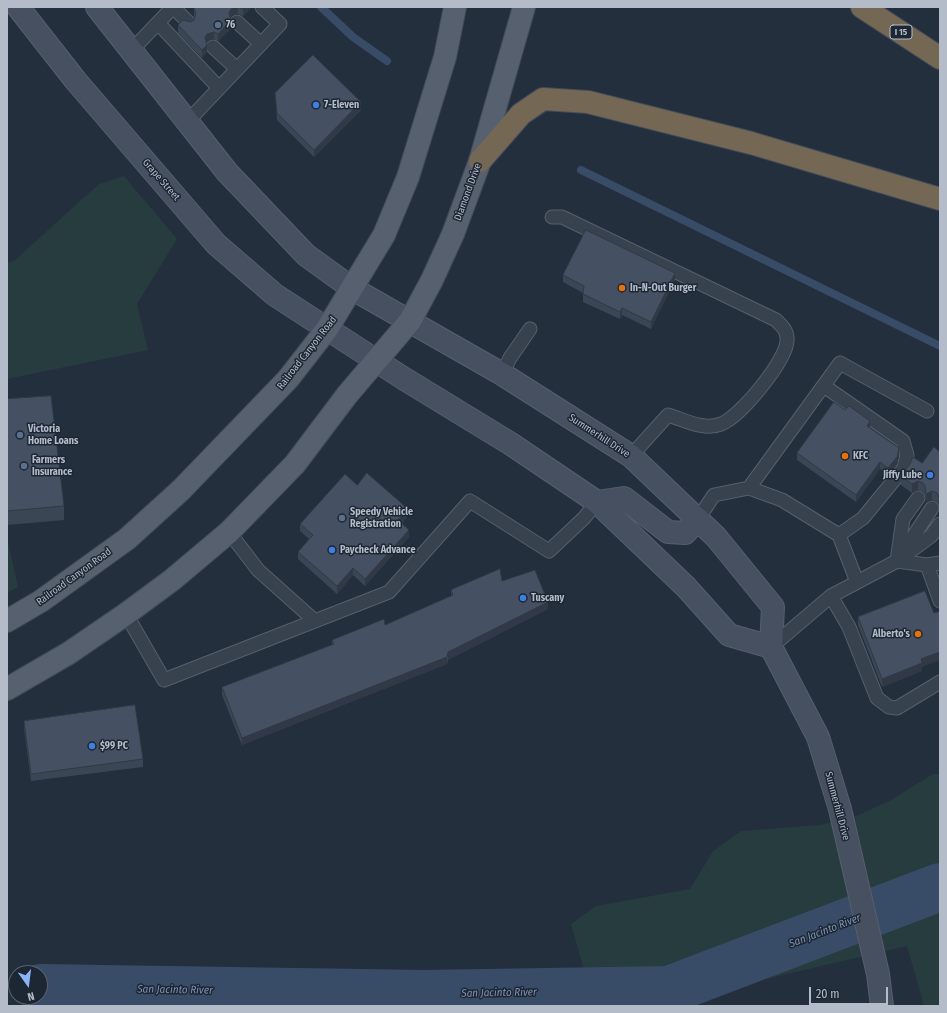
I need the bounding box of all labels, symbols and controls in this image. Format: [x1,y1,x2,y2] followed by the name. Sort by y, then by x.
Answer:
[226,19,235,31] place label: 76
[213,20,223,30] marker: 76
[890,25,912,39] road number: I 15
[324,99,359,111] place label: 7-Eleven
[311,100,321,110] marker: 7-Eleven
[140,157,182,203] street label: Grape Street
[452,162,484,222] street label: Diamond Drive
[630,282,696,294] place label: In-N-Out Burger
[617,283,627,293] marker: In-N-Out Burger
[275,314,339,392] street label: Railroad Canyon Road
[566,412,632,460] street label: Summerhill Drive
[28,423,78,446] place label: Victoria Home Loans
[15,430,25,440] marker: Victoria Home Loans
[853,450,868,462] place label: KFC
[840,451,850,461] marker: KFC
[32,454,72,478] place label: Farmers Insurance
[19,461,29,471] marker: Farmers Insurance
[883,469,922,481] place label: Jiffy Lube
[925,470,935,480] marker: Jiffy Lube
[350,506,413,530] place label: Speedy Vehicle Registration
[337,513,347,523] marker: Speedy Vehicle Registration
[340,544,415,556] place label: Paycheck Advance
[327,545,337,555] marker: Paycheck Advance
[34,546,114,608] street label: Railroad Canyon Road
[531,592,564,604] place label: Tuscany
[518,593,528,603] marker: Tuscany
[873,628,910,640] place label: Alberto's
[913,629,923,639] marker: Alberto's
[100,740,128,752] place label: $99 PC
[87,741,97,751] marker: $99 PC
[822,770,852,842] street label: Summerhill Drive
[787,911,863,951] water label: San Jacinto River
[8,965,48,1005] north arrow
[811,979,890,1005] scale bar
[137,983,213,997] water label: San Jacinto River
[461,986,537,1000] water label: San Jacinto River
[816,987,840,1001] text: 20 m
[26,989,36,1003] text: N

